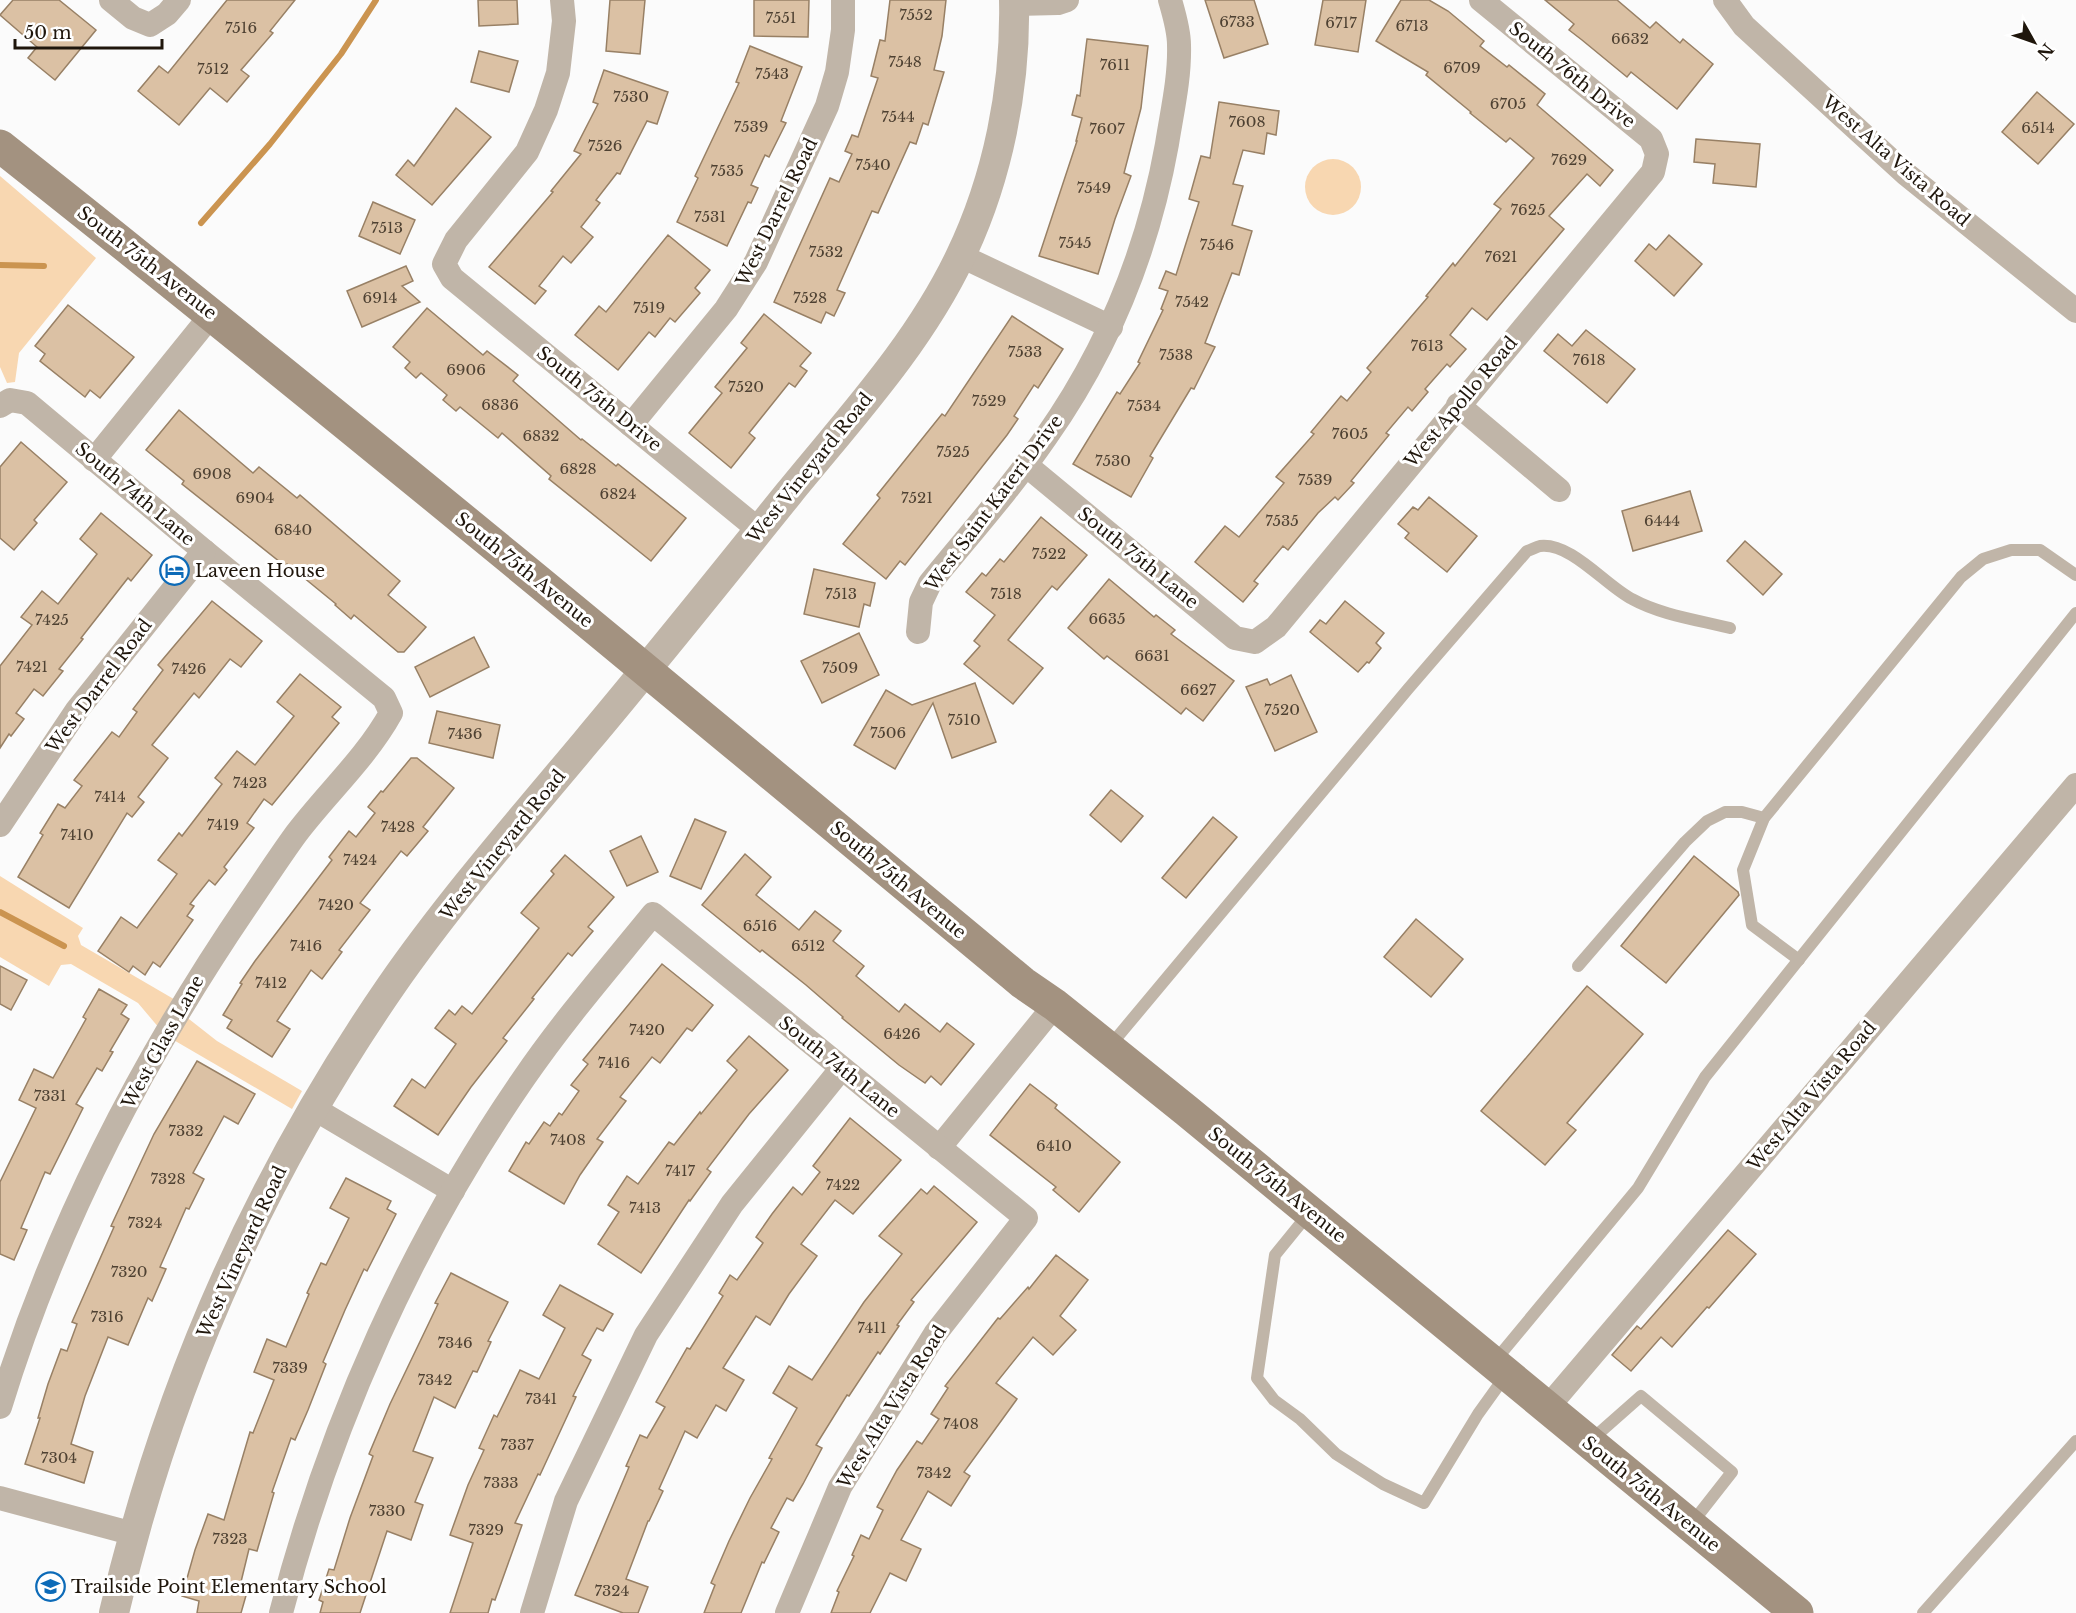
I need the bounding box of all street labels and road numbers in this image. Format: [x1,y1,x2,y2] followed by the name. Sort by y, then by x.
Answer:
[1504,17,1640,133] street label: South 76th Drive
[1817,90,1974,231] street label: West Alta Vista Road
[731,134,822,291] street label: West Darrel Road
[73,202,221,324] street label: South 75th Avenue
[1399,332,1522,473] street label: West Apollo Road
[532,342,666,456] street label: South 75th Drive
[742,388,877,548] street label: West Vineyard Road
[920,411,1067,596] street label: West Saint Kateri Drive
[71,438,199,550] street label: South 74th Lane
[1073,503,1203,613] street label: South 75th Lane
[451,508,597,632] street label: South 75th Avenue
[41,615,157,758] street label: West Darrel Road
[435,765,570,925] street label: West Vineyard Road
[825,817,971,943] street label: South 75th Avenue
[117,972,209,1113] street label: West Glass Lane
[774,1012,904,1122] street label: South 74th Lane
[1742,1017,1881,1176] street label: West Alta Vista Road
[1204,1123,1350,1247] street label: South 75th Avenue
[192,1163,291,1342] street label: West Vineyard Road
[832,1321,951,1493] street label: West Alta Vista Road
[1578,1432,1724,1556] street label: South 75th Avenue

